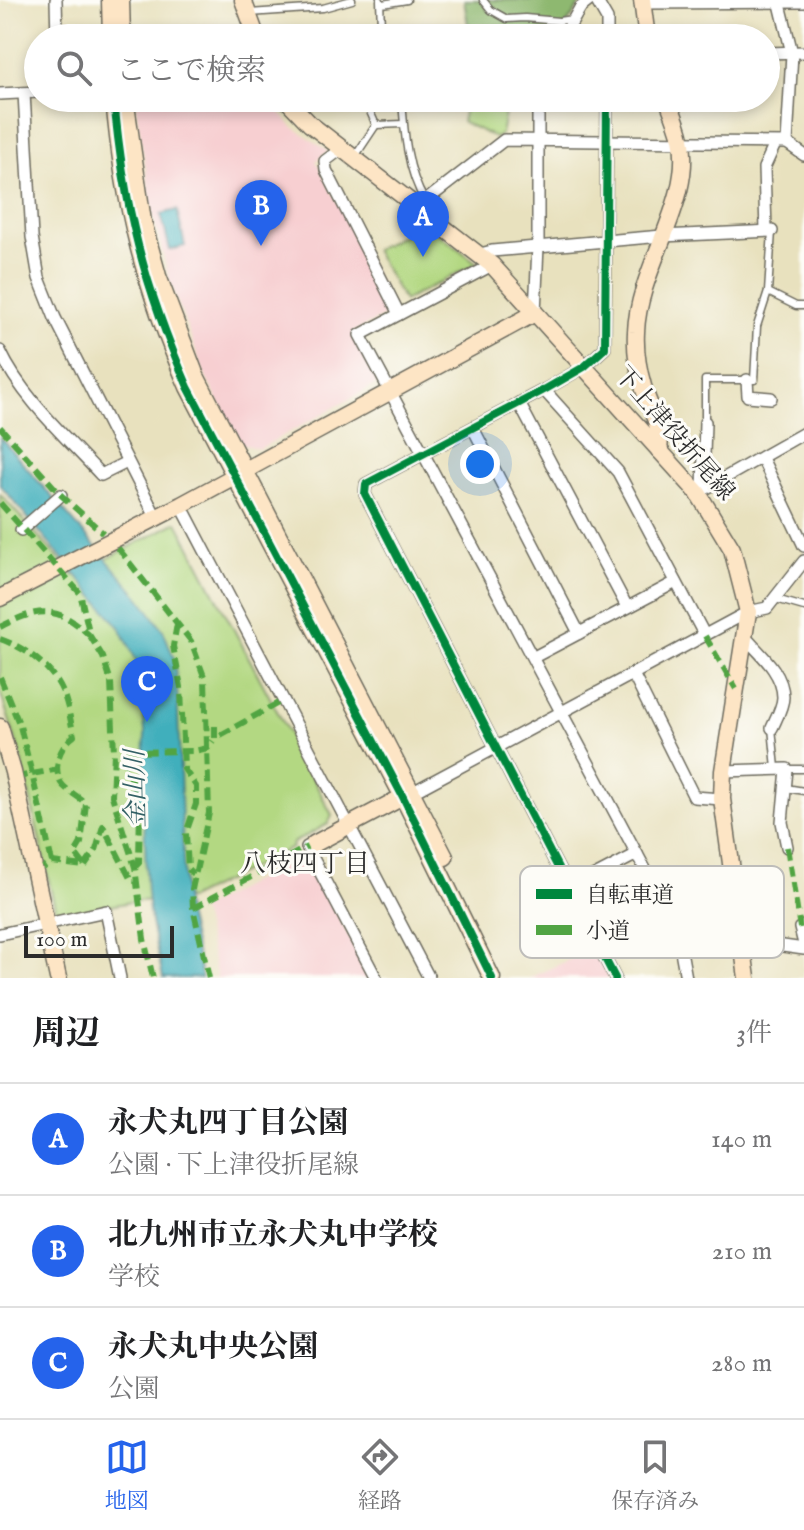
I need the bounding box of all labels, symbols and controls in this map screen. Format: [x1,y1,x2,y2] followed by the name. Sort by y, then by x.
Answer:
[24,24,780,112] search box
[52,46,96,90] icon: search
[116,53,266,91] text: ここで検索
[235,180,287,246] pin: B
[397,191,449,257] pin: A
[607,360,741,508] street label: 下上津役折尾線
[460,444,500,484] your location
[121,656,173,722] pin: C
[119,747,153,828] water label: 金山川
[240,848,370,881] district label: 八枝四丁目
[520,866,784,958] legend
[586,882,674,910] text: 自転車道
[586,918,630,946] text: 小道
[24,922,174,958] scale bar
[36,926,88,954] text: 100 m
[32,1013,100,1056] text: 周辺
[736,1017,772,1050] text: 3件
[108,1105,348,1143] text: 永犬丸四丁目公園
[49,1123,67,1156] text: A
[711,1123,772,1156] text: 140 m
[108,1149,359,1182] text: 公園 · 下上津役折尾線
[108,1217,438,1255] text: 北九州市立永犬丸中学校
[49,1235,67,1268] text: B
[712,1235,772,1268] text: 210 m
[108,1261,160,1294] text: 学校
[108,1329,318,1367] text: 永犬丸中央公園
[49,1347,67,1380] text: C
[711,1347,772,1380] text: 280 m
[108,1373,160,1406] text: 公園
[105,1435,149,1516] tab: 地図
[358,1435,402,1516] tab: 経路
[611,1435,699,1516] tab: 保存済み

